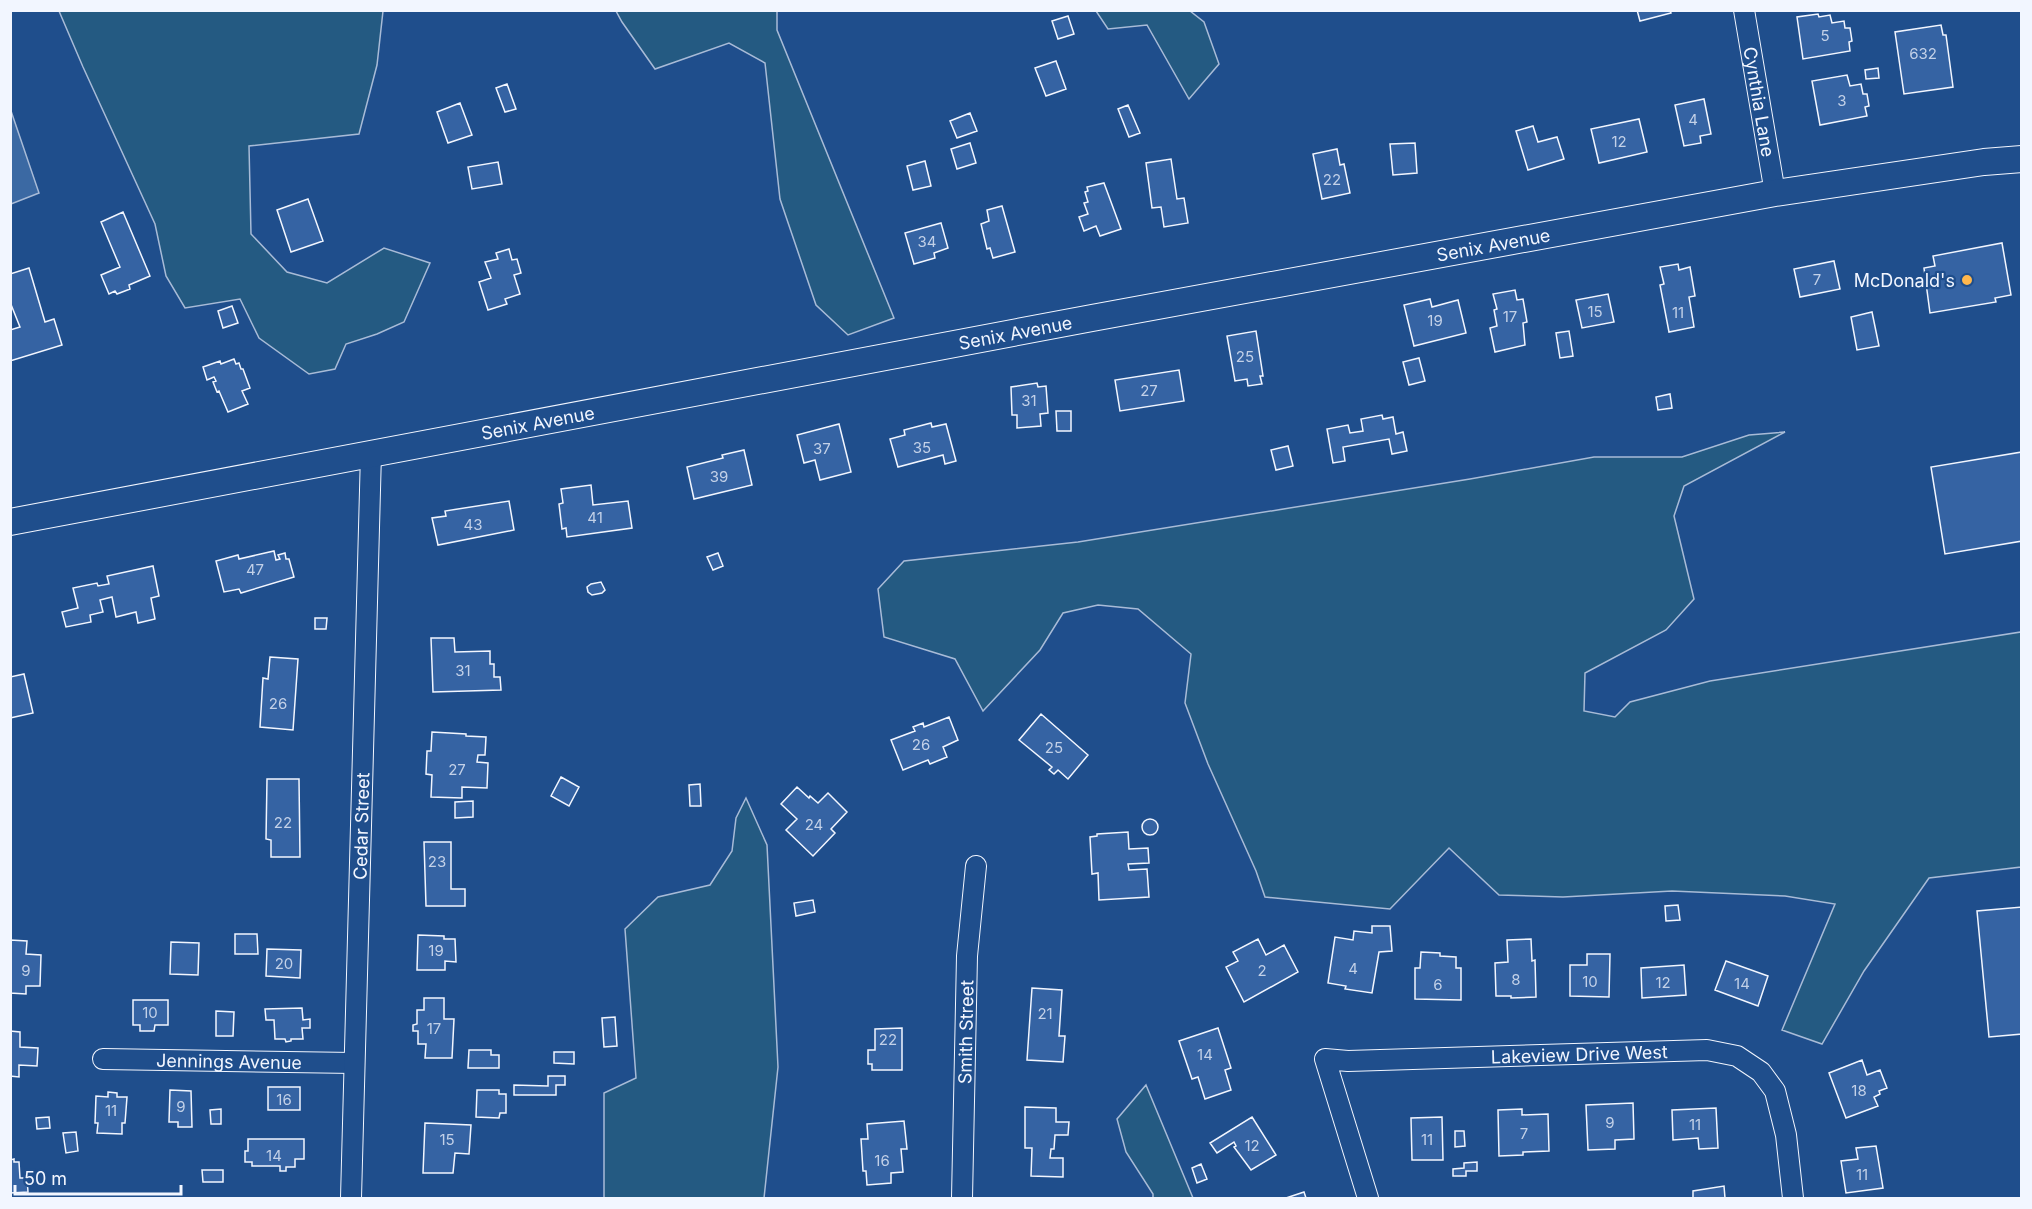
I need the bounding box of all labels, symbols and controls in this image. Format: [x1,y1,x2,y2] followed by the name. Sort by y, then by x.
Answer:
[1820,26,1830,45] house number: 5
[1909,44,1937,63] house number: 632
[1740,45,1779,158] street label: Cynthia Lane
[1837,91,1847,110] house number: 3
[1688,110,1698,129] house number: 4
[1611,132,1627,151] house number: 12
[1323,170,1341,189] house number: 22
[1435,224,1552,265] street label: Senix Avenue
[918,232,936,251] house number: 34
[1813,270,1821,289] house number: 7
[1854,270,1955,291] place label: McDonald's
[1960,273,1974,287] marker: McDonald's
[1587,302,1603,321] house number: 15
[1672,303,1684,322] house number: 11
[1503,307,1517,326] house number: 17
[957,311,1074,353] street label: Senix Avenue
[1427,311,1443,330] house number: 19
[1236,347,1254,366] house number: 25
[1140,381,1158,400] house number: 27
[1021,391,1037,410] house number: 31
[479,402,596,443] street label: Senix Avenue
[913,438,931,457] house number: 35
[813,439,831,458] house number: 37
[710,467,728,486] house number: 39
[587,508,603,527] house number: 41
[464,515,482,534] house number: 43
[246,560,264,579] house number: 47
[455,661,471,680] house number: 31
[269,694,287,713] house number: 26
[912,735,930,754] house number: 26
[1045,738,1063,757] house number: 25
[448,760,466,779] house number: 27
[349,772,373,880] street label: Cedar Street
[274,813,292,832] house number: 22
[805,815,823,834] house number: 24
[428,852,446,871] house number: 23
[428,941,444,960] house number: 19
[275,954,293,973] house number: 20
[1348,959,1358,978] house number: 4
[21,961,31,980] house number: 9
[1257,961,1267,980] house number: 2
[1511,970,1521,989] house number: 8
[1582,972,1598,991] house number: 10
[1655,973,1671,992] house number: 12
[1734,974,1750,993] house number: 14
[1433,975,1443,994] house number: 6
[954,980,977,1084] street label: Smith Street
[142,1003,158,1022] house number: 10
[1037,1004,1053,1023] house number: 21
[427,1019,441,1038] house number: 17
[879,1030,897,1049] house number: 22
[1491,1041,1668,1067] street label: Lakeview Drive West
[1197,1045,1213,1064] house number: 14
[156,1049,302,1073] street label: Jennings Avenue
[1851,1081,1867,1100] house number: 18
[276,1090,292,1109] house number: 16
[176,1097,186,1116] house number: 9
[105,1101,117,1120] house number: 11
[1605,1113,1615,1132] house number: 9
[1689,1115,1701,1134] house number: 11
[1520,1124,1528,1143] house number: 7
[439,1130,455,1149] house number: 15
[1421,1130,1433,1149] house number: 11
[1244,1136,1260,1155] house number: 12
[266,1146,282,1165] house number: 14
[874,1151,890,1170] house number: 16
[15,1158,182,1196] scale bar
[1856,1165,1868,1184] house number: 11
[24,1168,67,1189] text: 50 m

